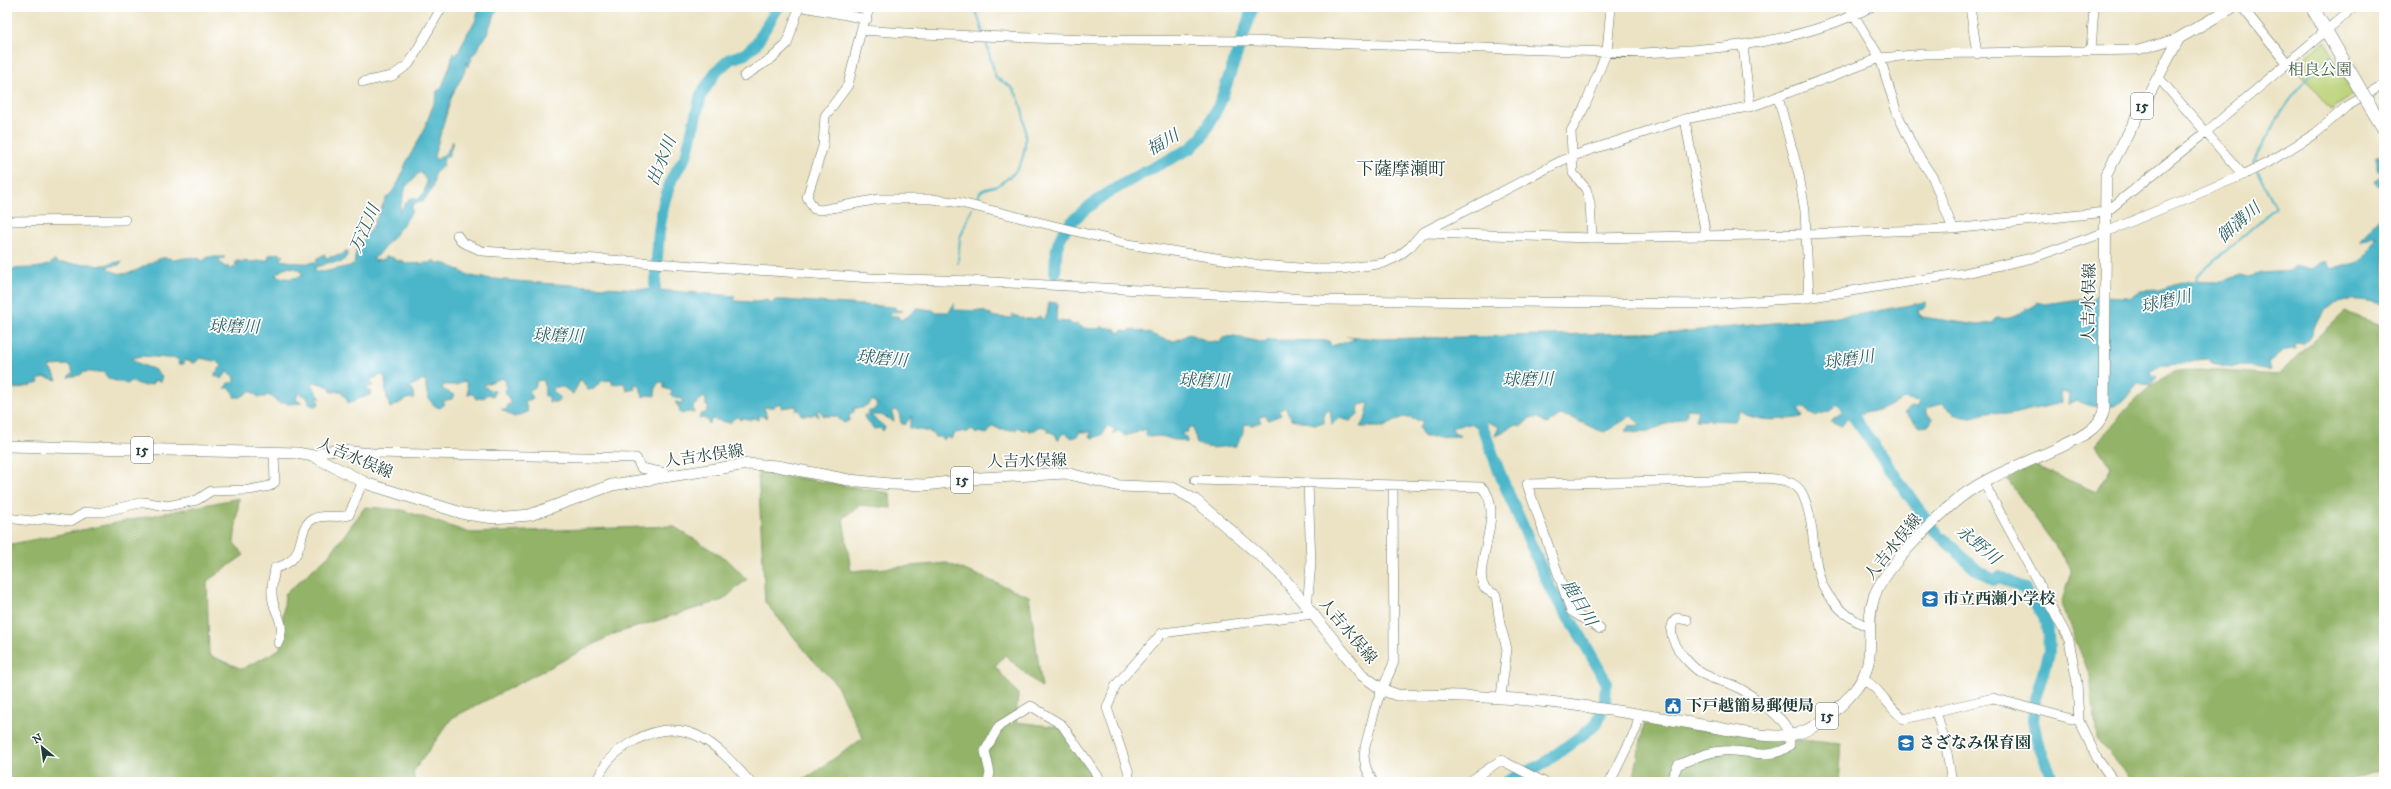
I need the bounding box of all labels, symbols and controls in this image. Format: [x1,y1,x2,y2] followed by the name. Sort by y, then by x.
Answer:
[2288,60,2352,80] park label: 相良公園
[2131,93,2153,119] road number: 15
[1143,124,1185,161] water label: 福川
[642,131,683,189] water label: 出水川
[1356,159,1446,181] district label: 下薩摩瀬町
[2213,197,2267,248] water label: 御溝川
[345,199,386,257] water label: 万江川
[2078,263,2100,343] street label: 人吉水俣線
[2139,285,2195,318] water label: 球磨川
[208,316,262,338] water label: 球磨川
[532,325,586,347] water label: 球磨川
[1822,345,1878,374] water label: 球磨川
[856,346,910,372] water label: 球磨川
[1502,369,1556,391] water label: 球磨川
[1178,370,1232,392] water label: 球磨川
[314,433,396,483] street label: 人吉水俣線
[131,437,153,463] road number: 15
[663,441,745,471] street label: 人吉水俣線
[987,450,1067,472] street label: 人吉水俣線
[951,467,973,493] road number: 15
[1860,510,1926,584] street label: 人吉水俣線
[1951,520,2006,571] water label: 永野川
[1556,575,1603,632] water label: 鹿目川
[1920,589,1940,609] school or university icon: 市立西瀬小学校
[1943,589,2056,609] place label: 市立西瀬小学校
[1315,594,1381,668] street label: 人吉水俣線
[1663,696,1683,716] public building icon: 下戸越簡易郵便局
[1686,696,1814,716] place label: 下戸越簡易郵便局
[1816,703,1838,729] road number: 15
[22,727,62,767] north arrow
[30,731,45,747] text: N
[1896,733,1916,753] school or university icon: さざなみ保育園
[1919,733,2031,753] place label: さざなみ保育園

